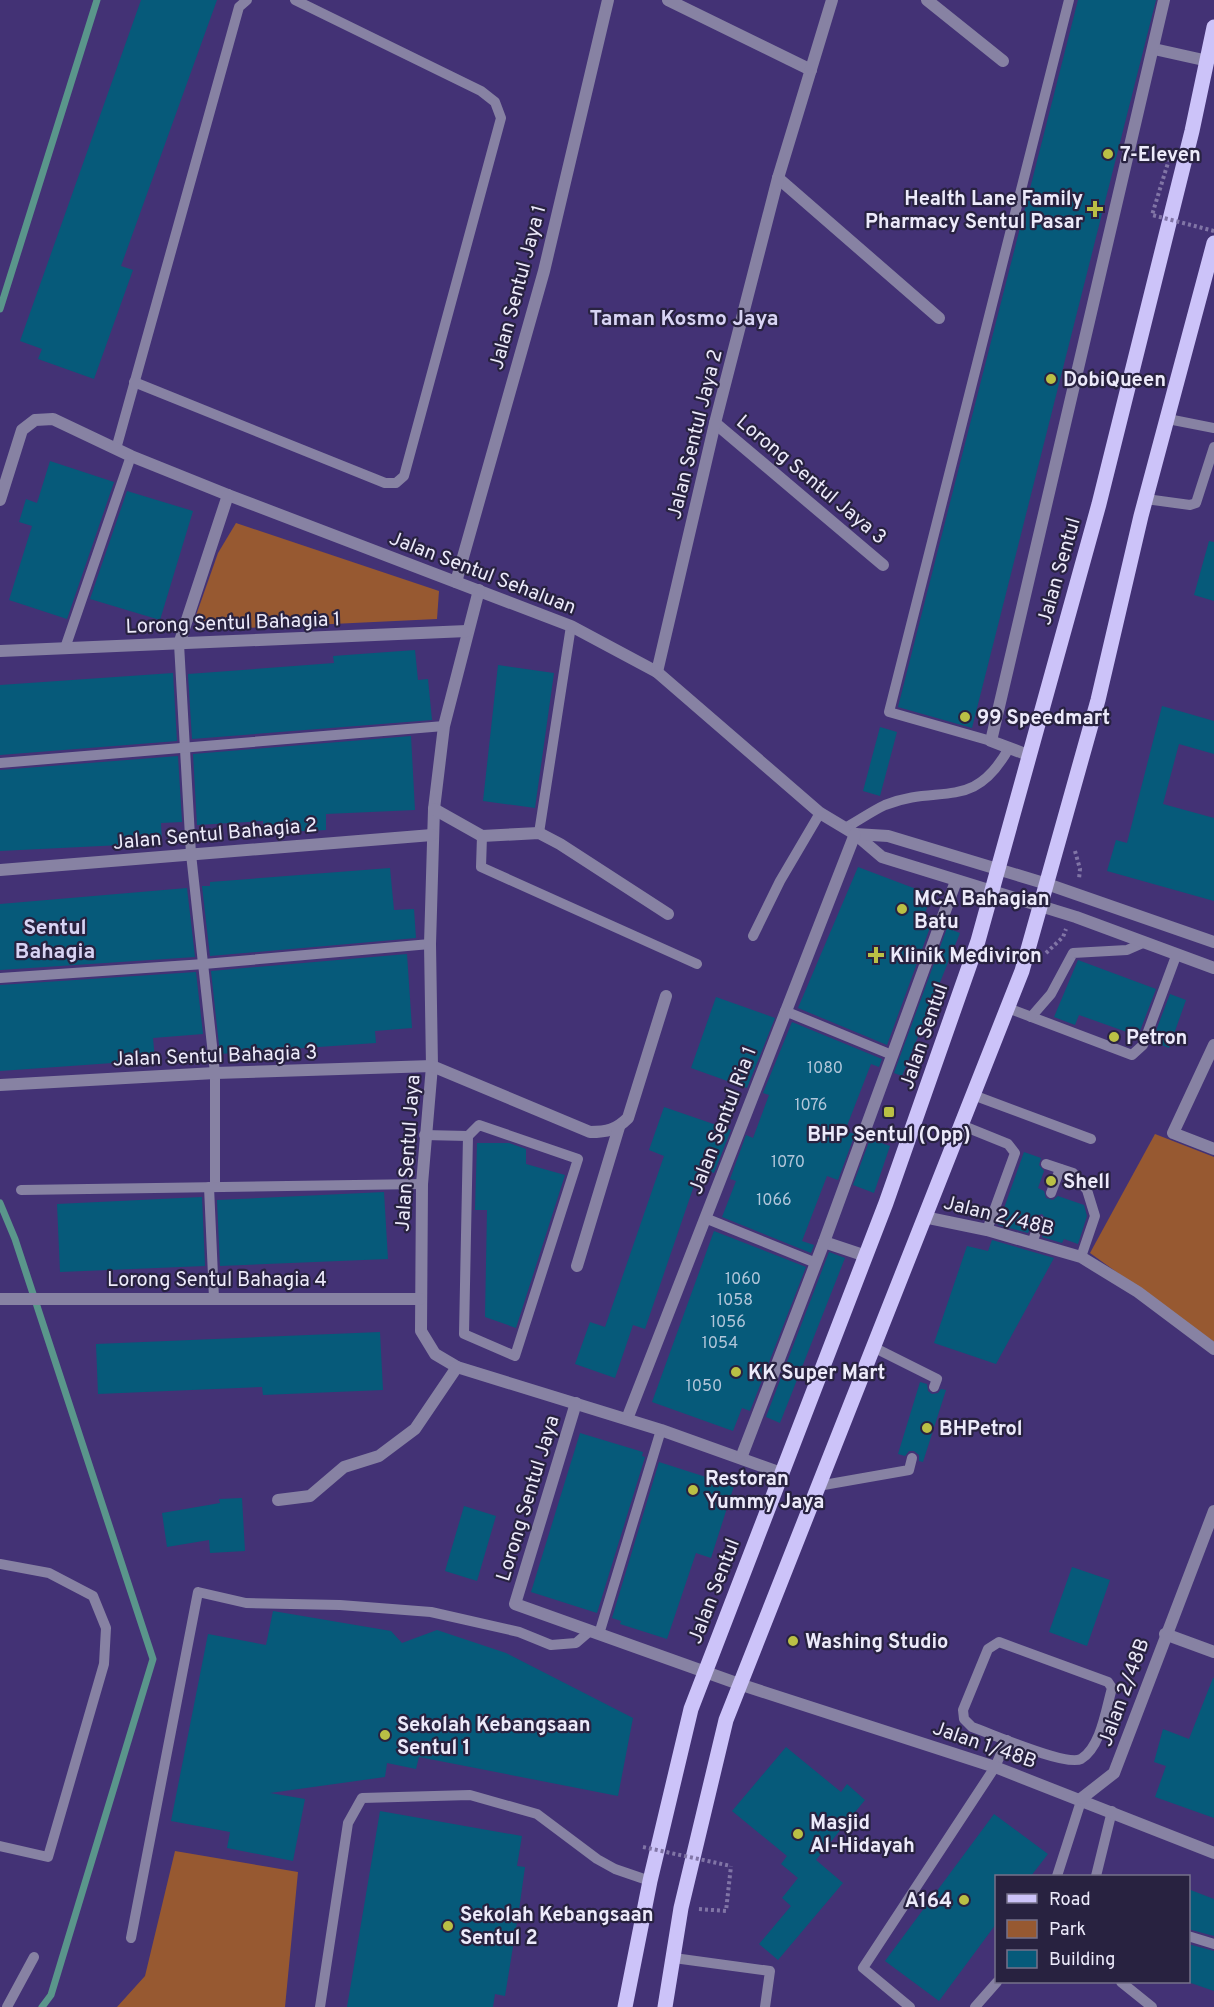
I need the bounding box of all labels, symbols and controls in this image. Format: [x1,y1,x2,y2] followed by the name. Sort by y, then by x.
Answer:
[1120,143,1201,169] place label: 7-Eleven
[1101,147,1115,161] marker: 7-Eleven
[865,187,1084,236] place label: Health Lane Family Pharmacy Sentul Pasar
[484,202,553,373] street label: Jalan Sentul Jaya 1
[1088,202,1102,216] marker: Health Lane Family Pharmacy Sentul Pasar
[589,306,779,333] district label: Taman Kosmo Jaya
[662,347,730,522] street label: Jalan Sentul Jaya 2
[1063,368,1166,394] place label: DobiQueen
[1044,372,1058,386] marker: DobiQueen
[730,410,891,551] street label: Lorong Sentul Jaya 3
[1032,515,1088,628] street label: Jalan Sentul
[385,526,579,622] street label: Jalan Sentul Sehaluan
[125,607,341,641] street label: Lorong Sentul Bahagia 1
[977,706,1110,732] place label: 99 Speedmart
[958,710,972,724] marker: 99 Speedmart
[112,813,318,857] street label: Jalan Sentul Bahagia 2
[914,887,1050,936] place label: MCA Bahagian Batu
[895,902,909,916] marker: MCA Bahagian Batu
[15,915,95,966] district label: Sentul Bahagia
[890,944,1042,970] place label: Klinik Mediviron
[867,946,885,964] marker: Klinik Mediviron
[895,980,955,1093] street label: Jalan Sentul
[1126,1026,1187,1052] place label: Petron
[1107,1030,1121,1044] marker: Petron
[112,1040,318,1074] street label: Jalan Sentul Bahagia 3
[684,1043,764,1198] street label: Jalan Sentul Ria 1
[807,1059,843,1079] house number: 1080
[391,1074,427,1233] street label: Jalan Sentul Jaya
[795,1096,827,1116] house number: 1076
[882,1105,896,1119] marker: BHP Sentul (Opp)
[807,1123,971,1149] place label: BHP Sentul (Opp)
[771,1153,805,1173] house number: 1070
[1063,1170,1110,1196] place label: Shell
[1044,1174,1058,1188] marker: Shell
[756,1191,792,1211] house number: 1066
[940,1191,1057,1243] street label: Jalan 2/48B
[107,1268,327,1294] street label: Lorong Sentul Bahagia 4
[725,1270,761,1290] house number: 1060
[717,1291,753,1311] house number: 1058
[710,1313,746,1333] house number: 1056
[702,1334,738,1354] house number: 1054
[748,1361,886,1387] place label: KK Super Mart
[729,1365,743,1379] marker: KK Super Mart
[686,1377,722,1397] house number: 1050
[491,1413,566,1585] street label: Lorong Sentul Jaya
[939,1417,1023,1443] place label: BHPetrol
[920,1421,934,1435] marker: BHPetrol
[705,1467,824,1516] place label: Restoran Yummy Jaya
[686,1483,700,1497] marker: Restoran Yummy Jaya
[683,1535,747,1648] street label: Jalan Sentul
[805,1630,948,1656] place label: Washing Studio
[786,1634,800,1648] marker: Washing Studio
[1093,1635,1156,1750] street label: Jalan 2/48B
[397,1713,591,1762] place label: Sekolah Kebangsaan Sentul 1
[929,1716,1040,1776] street label: Jalan 1/48B
[378,1728,392,1742] marker: Sekolah Kebangsaan Sentul 1
[810,1811,915,1860] place label: Masjid Al-Hidayah
[791,1827,805,1841] marker: Masjid Al-Hidayah
[995,1875,1190,1983] legend
[905,1889,952,1915] place label: A164
[1049,1889,1091,1912] text: Road
[957,1893,971,1907] marker: A164
[460,1903,654,1952] place label: Sekolah Kebangsaan Sentul 2
[441,1919,455,1933] marker: Sekolah Kebangsaan Sentul 2
[1049,1919,1086,1942] text: Park
[1049,1949,1115,1972] text: Building

